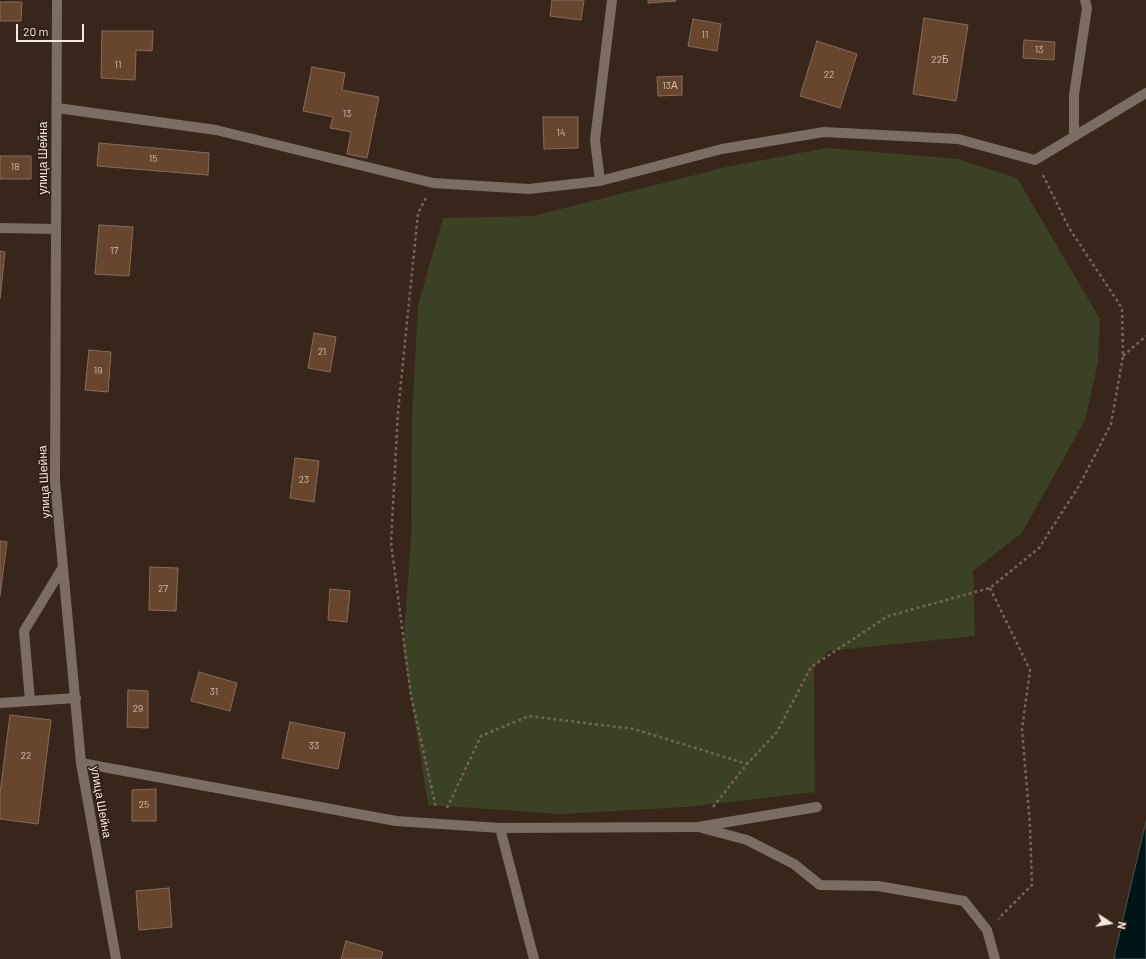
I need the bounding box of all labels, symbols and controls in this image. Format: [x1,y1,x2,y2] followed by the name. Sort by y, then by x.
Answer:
[18,16,86,42] scale bar
[23,24,49,38] text: 20 m
[701,29,709,41] house number: 11
[1035,44,1043,56] house number: 13
[931,54,949,66] house number: 22Б
[114,59,122,71] house number: 11
[824,69,834,81] house number: 22
[662,80,678,92] house number: 13А
[343,108,351,120] house number: 13
[36,121,50,195] street label: улица Шейна
[556,127,566,139] house number: 14
[149,153,157,165] house number: 15
[11,161,19,173] house number: 18
[110,245,118,257] house number: 17
[318,346,326,358] house number: 21
[94,365,102,377] house number: 19
[35,445,53,519] street label: улица Шейна
[299,474,309,486] house number: 23
[158,583,168,595] house number: 27
[210,686,218,698] house number: 31
[133,703,143,715] house number: 29
[309,740,319,752] house number: 33
[21,750,31,762] house number: 22
[88,765,114,839] street label: улица Шейна
[139,799,149,811] house number: 25
[1090,903,1130,943] north arrow
[1115,921,1129,931] text: N

